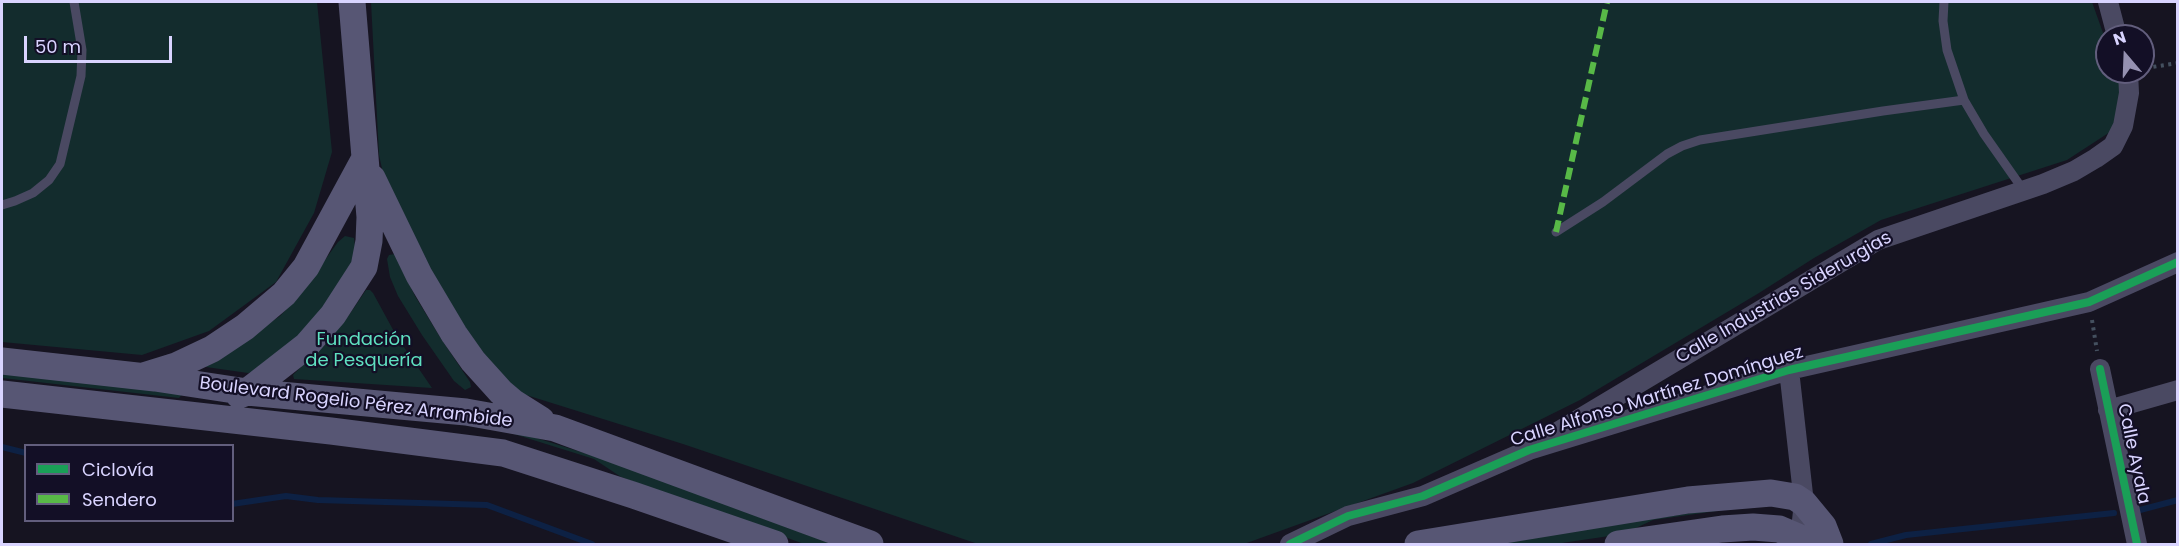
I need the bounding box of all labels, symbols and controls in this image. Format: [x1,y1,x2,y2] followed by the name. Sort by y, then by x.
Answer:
[27,24,176,62] scale bar
[2095,24,2155,84] north arrow
[2110,26,2129,51] text: N
[35,34,81,59] text: 50 m
[1672,227,1896,369] street label: Calle Industrias Siderurgias
[305,329,423,372] park label: Fundación de Pesquería
[1508,342,1806,452] street label: Calle Alfonso Martínez Domínguez
[198,373,514,433] street label: Boulevard Rogelio Pérez Arrambide
[2112,402,2154,506] street label: Calle Ayala
[24,444,234,522] legend
[82,457,154,482] text: Ciclovía
[82,487,157,512] text: Sendero

